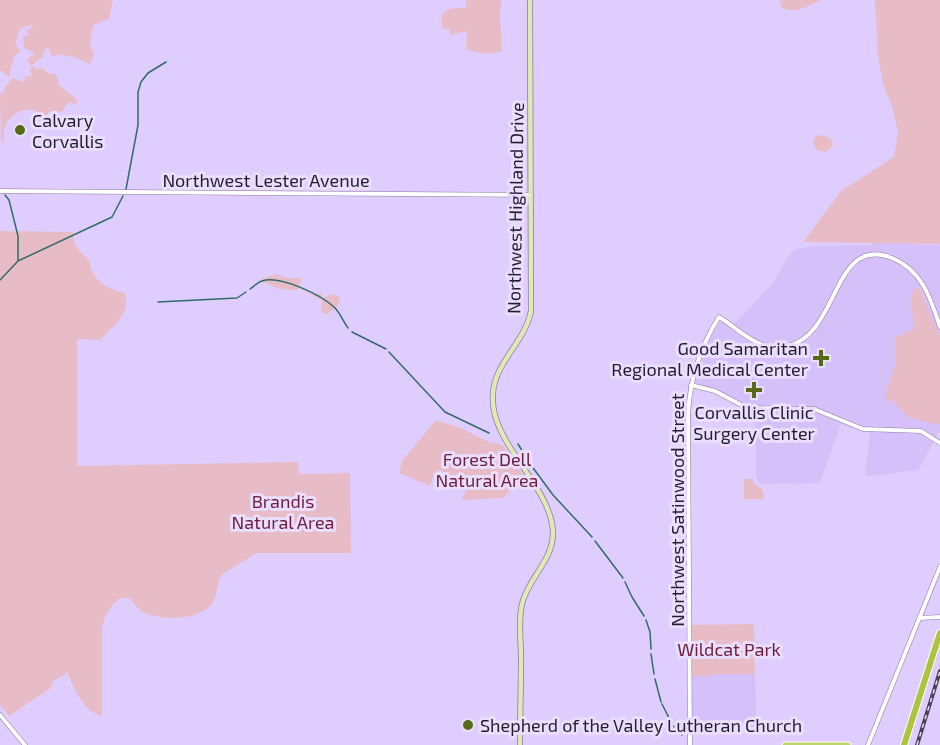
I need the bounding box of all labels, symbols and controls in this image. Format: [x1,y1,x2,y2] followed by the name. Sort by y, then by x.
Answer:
[502,102,528,314] street label: Northwest Highland Drive
[32,109,103,152] place label: Calvary Corvallis
[13,123,27,137] marker: Calvary Corvallis
[162,169,370,191] street label: Northwest Lester Avenue
[611,337,808,380] place label: Good Samaritan Regional Medical Center
[812,349,830,367] marker: Good Samaritan Regional Medical Center
[745,381,763,399] marker: Corvallis Clinic Surgery Center
[666,393,688,627] street label: Northwest Satinwood Street
[693,401,815,444] place label: Corvallis Clinic Surgery Center
[436,448,539,491] park label: Forest Dell Natural Area
[232,490,335,533] park label: Brandis Natural Area
[677,638,781,660] park label: Wildcat Park
[480,714,802,736] place label: Shepherd of the Valley Lutheran Church
[461,718,475,732] marker: Shepherd of the Valley Lutheran Church

